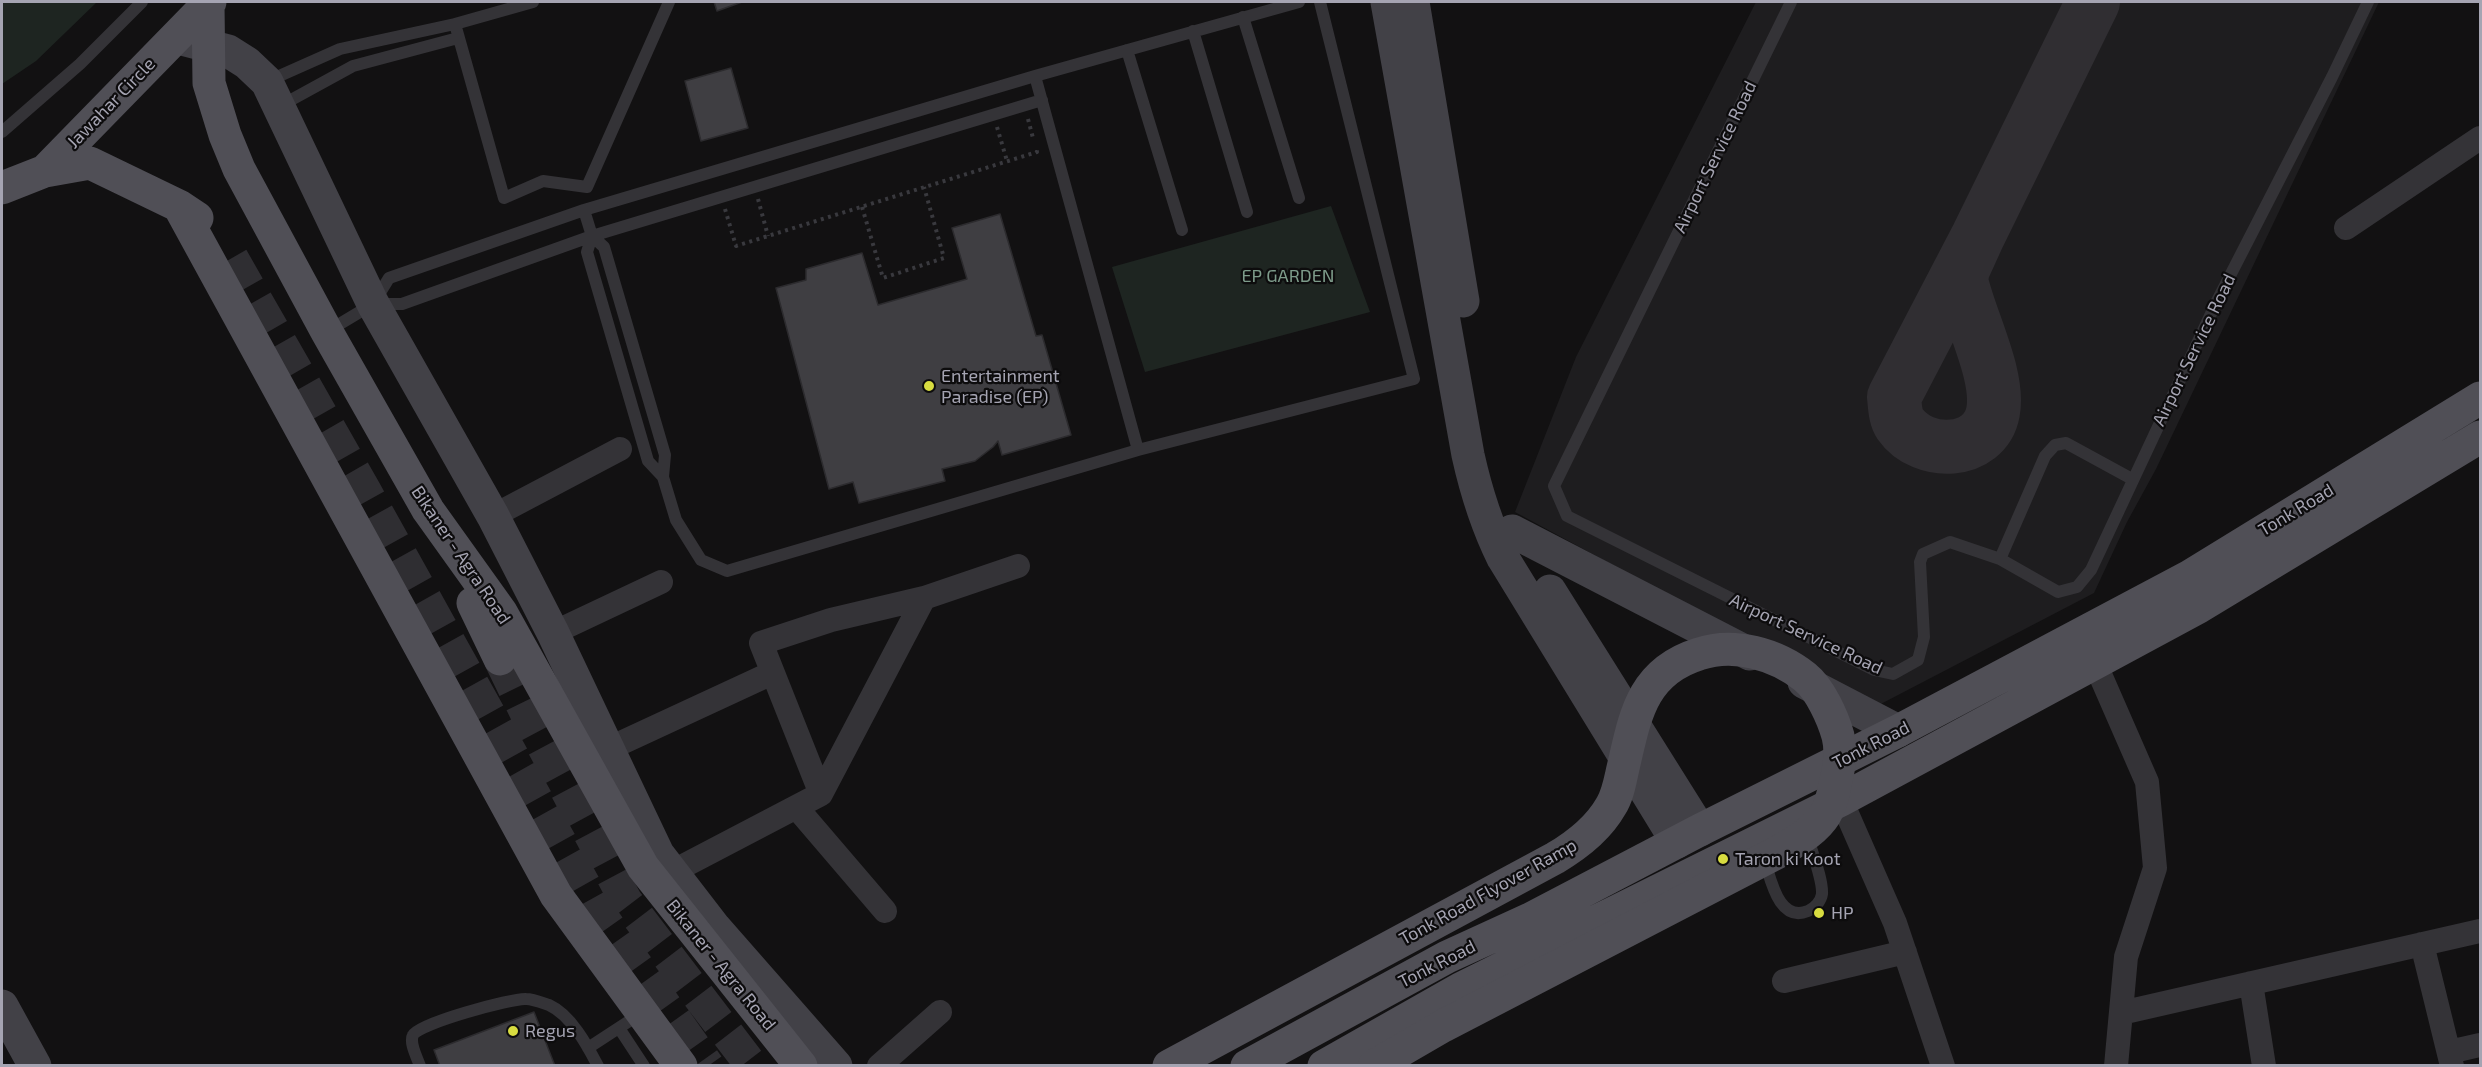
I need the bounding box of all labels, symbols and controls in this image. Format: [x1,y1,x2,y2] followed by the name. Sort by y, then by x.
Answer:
[62,53,160,153] street label: Jawahar Circle
[1669,77,1761,237] street label: Airport Service Road
[1241,265,1335,287] park label: EP GARDEN
[2148,270,2240,430] street label: Airport Service Road
[941,365,1060,407] place label: Entertainment Paradise (EP)
[922,379,936,393] marker: Entertainment Paradise (EP)
[2255,479,2337,541] street label: Tonk Road
[407,482,515,628] street label: Bikaner - Agra Road
[1726,589,1886,679] street label: Airport Service Road
[1829,716,1913,774] street label: Tonk Road
[1396,834,1580,950] street label: Tonk Road Flyover Ramp
[1735,848,1841,870] place label: Taron ki Koot
[1716,852,1730,866] marker: Taron ki Koot
[662,895,780,1035] street label: Bikaner - Agra Road
[1831,902,1854,924] place label: HP
[1812,906,1826,920] marker: HP
[1395,935,1479,993] street label: Tonk Road
[525,1020,575,1042] place label: Regus
[506,1024,520,1038] marker: Regus

